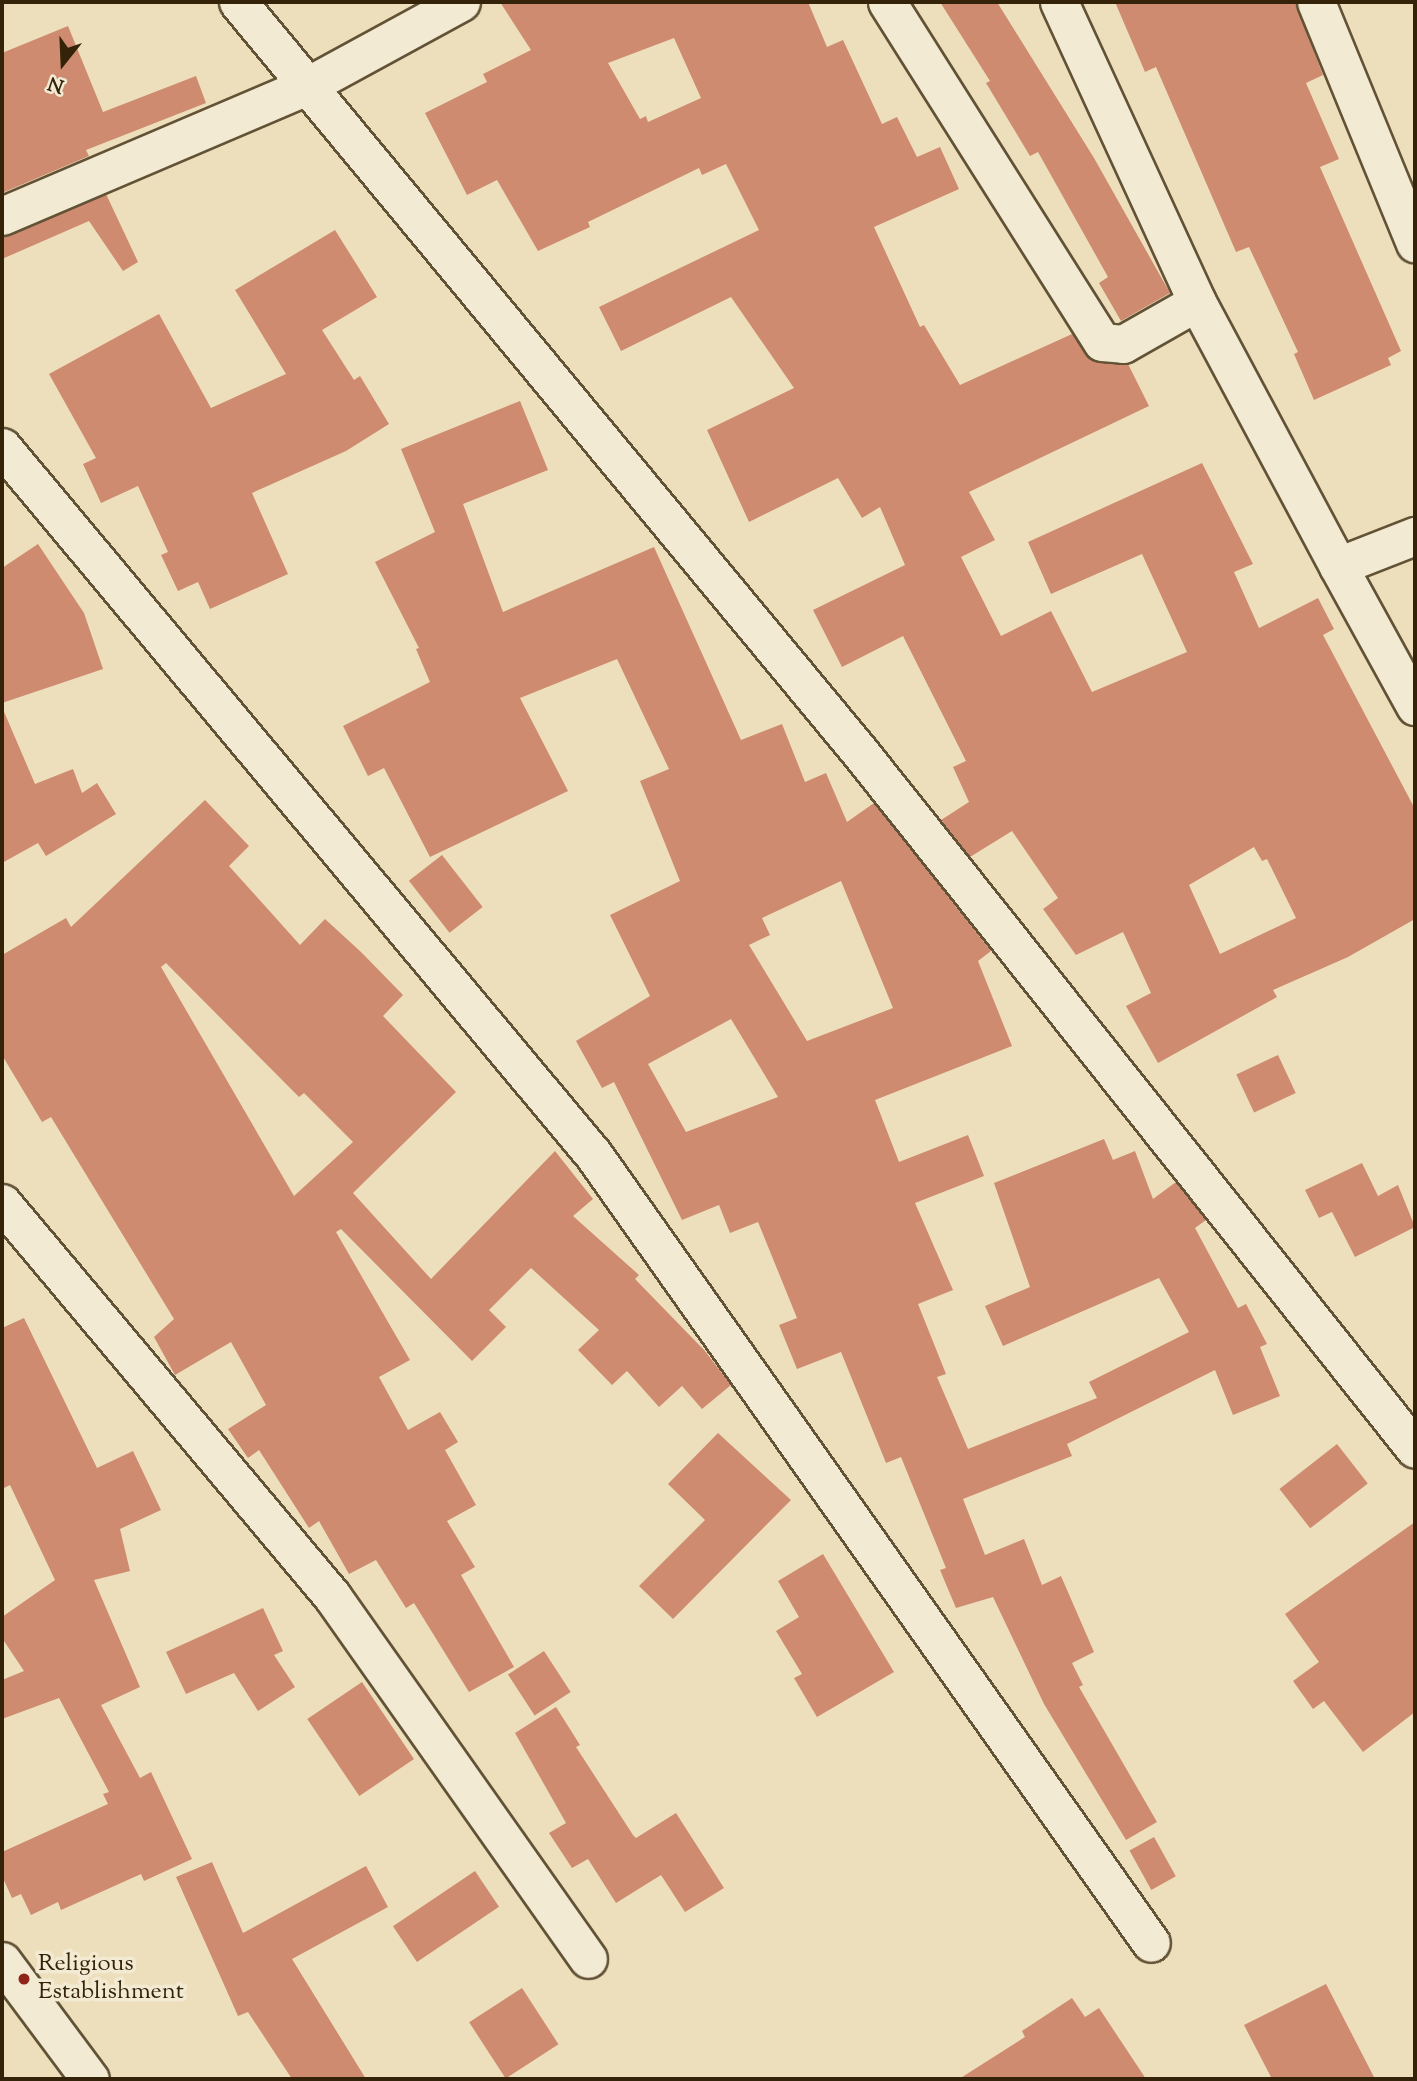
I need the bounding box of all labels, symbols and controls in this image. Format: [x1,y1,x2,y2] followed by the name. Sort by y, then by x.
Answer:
[28,28,98,98] north arrow
[45,68,68,99] text: N
[38,1951,184,2007] place label: Religious Establishment
[16,1971,32,1987] marker: Religious Establishment

